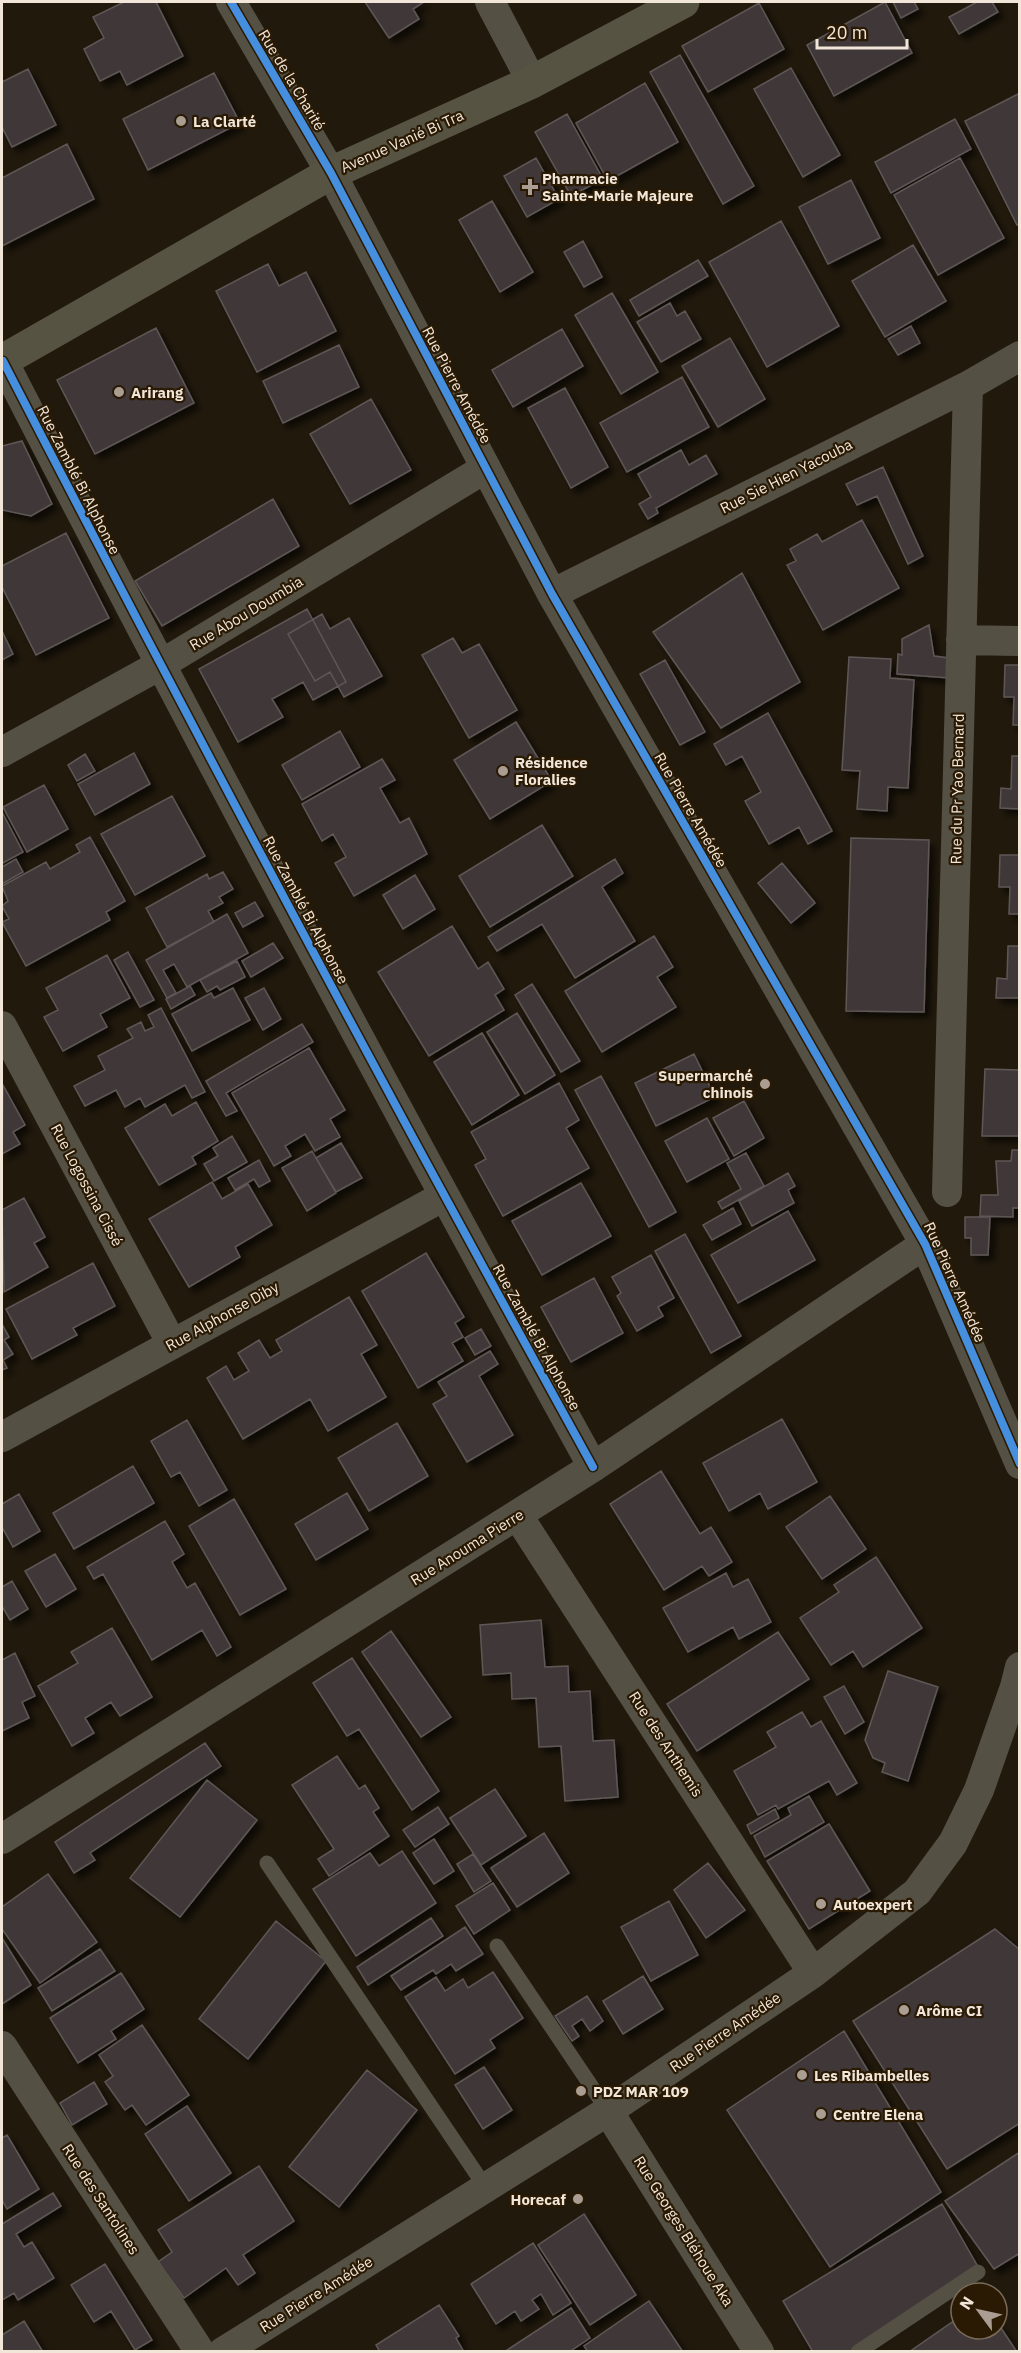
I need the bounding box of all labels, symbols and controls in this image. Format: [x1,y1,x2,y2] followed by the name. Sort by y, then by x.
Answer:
[817,12,907,50] scale bar
[826,21,868,44] text: 20 m
[254,26,330,134] street label: Rue de la Charité
[337,105,467,177] street label: Avenue Vanié Bi Tra
[193,112,256,131] place label: La Clarté
[174,114,188,128] marker: La Clarté
[542,169,693,205] place label: Pharmacie Sainte-Marie Majeure
[523,180,537,194] marker: Pharmacie Sainte-Marie Majeure
[418,323,496,447] street label: Rue Pierre Amédée
[131,383,184,402] place label: Arirang
[112,385,126,399] marker: Arirang
[33,402,125,558] street label: Rue Zamblé Bi Alphonse
[717,434,855,518] street label: Rue Sie Hien Yacouba
[186,572,306,654] street label: Rue Abou Doumbia
[946,713,968,865] street label: Rue du Pr Yao Bernard
[650,749,732,871] street label: Rue Pierre Amédée
[515,753,588,789] place label: Résidence Floralies
[496,764,510,778] marker: Résidence Floralies
[259,833,353,987] street label: Rue Zamblé Bi Alphonse
[658,1066,753,1102] place label: Supermarché chinois
[758,1077,772,1091] marker: Supermarché chinois
[47,1120,127,1250] street label: Rue Logossina Cissé
[920,1219,990,1345] street label: Rue Pierre Amédée
[489,1260,585,1414] street label: Rue Zamblé Bi Alphonse
[162,1277,282,1355] street label: Rue Alphonse Diby
[407,1505,527,1589] street label: Rue Anouma Pierre
[625,1688,707,1800] street label: Rue des Anthemis
[833,1895,913,1914] place label: Autoexpert
[814,1897,828,1911] marker: Autoexpert
[666,1988,784,2076] street label: Rue Pierre Amédée
[916,2001,982,2020] place label: Arôme CI
[897,2003,911,2017] marker: Arôme CI
[814,2066,930,2085] place label: Les Ribambelles
[795,2068,809,2082] marker: Les Ribambelles
[593,2082,689,2101] place label: PDZ MAR 109
[574,2084,588,2098] marker: PDZ MAR 109
[833,2105,924,2124] place label: Centre Elena
[814,2107,828,2121] marker: Centre Elena
[58,2140,144,2258] street label: Rue des Santolines
[630,2152,738,2310] street label: Rue Georges Bléhoue Aka
[511,2190,567,2209] place label: Horecaf
[571,2192,585,2206] marker: Horecaf
[256,2252,376,2336] street label: Rue Pierre Amédée
[949,2281,1009,2341] north arrow
[955,2293,978,2313] text: N

